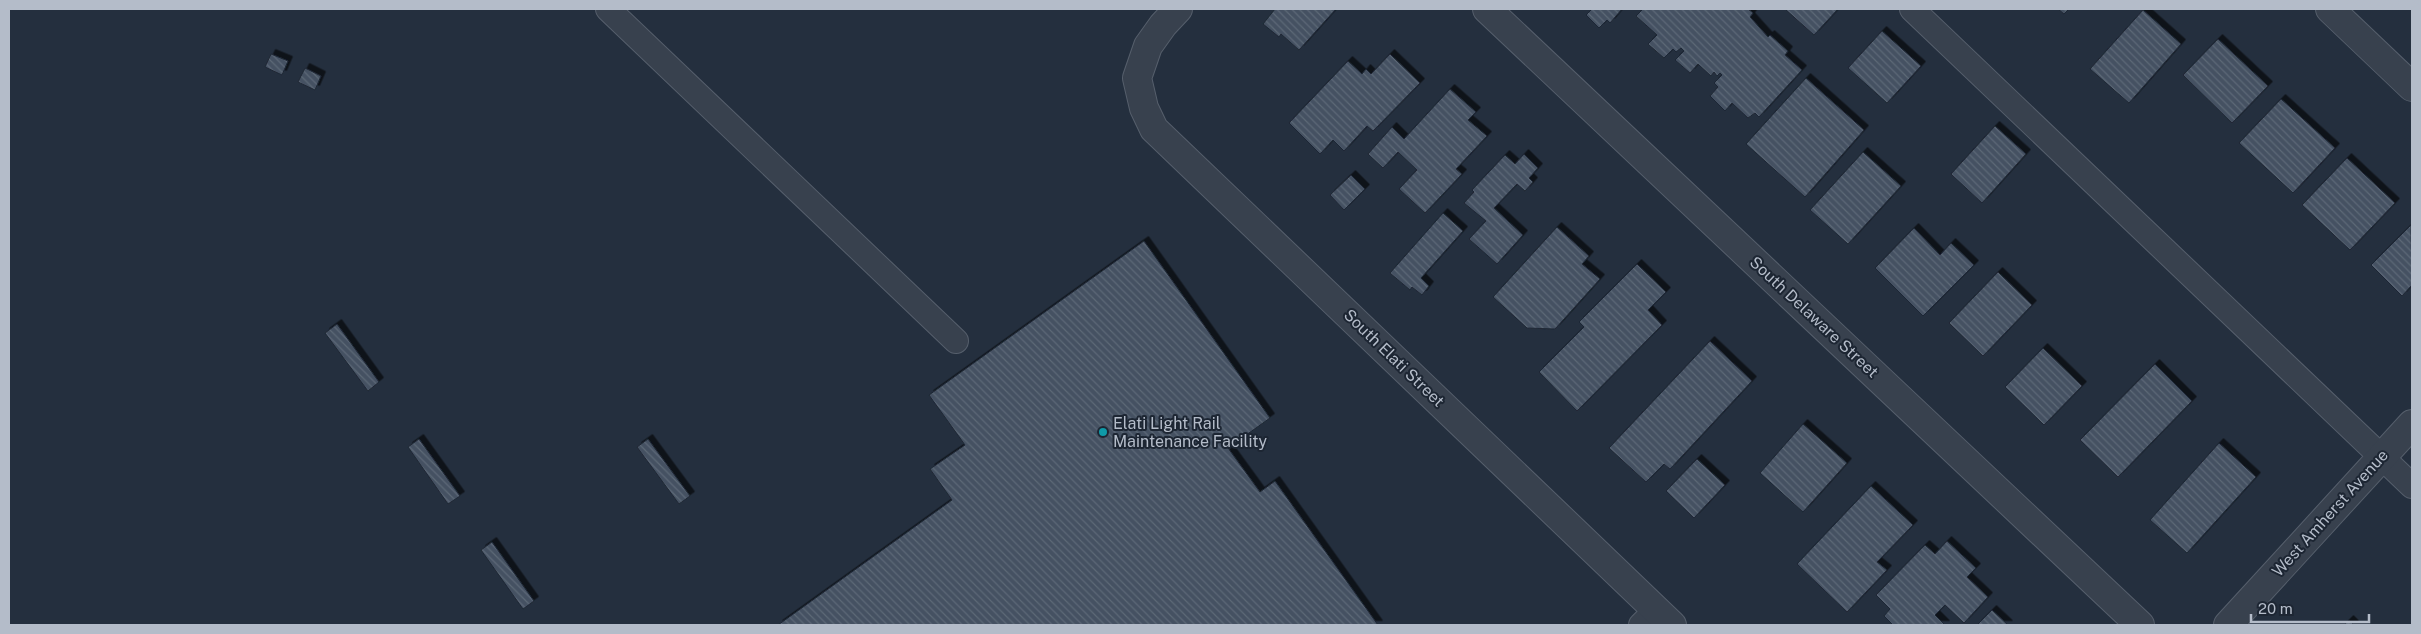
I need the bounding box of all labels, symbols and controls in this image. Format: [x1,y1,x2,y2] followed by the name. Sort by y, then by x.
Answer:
[1746,253,1882,381] street label: South Delaware Street
[1340,305,1448,411] street label: South Elati Street
[1113,414,1268,451] place label: Elati Light Rail Maintenance Facility
[1097,426,1109,438] marker: Elati Light Rail Maintenance Facility
[2268,446,2392,580] street label: West Amherst Avenue
[2251,592,2368,624] scale bar
[2258,600,2293,617] text: 20 m

